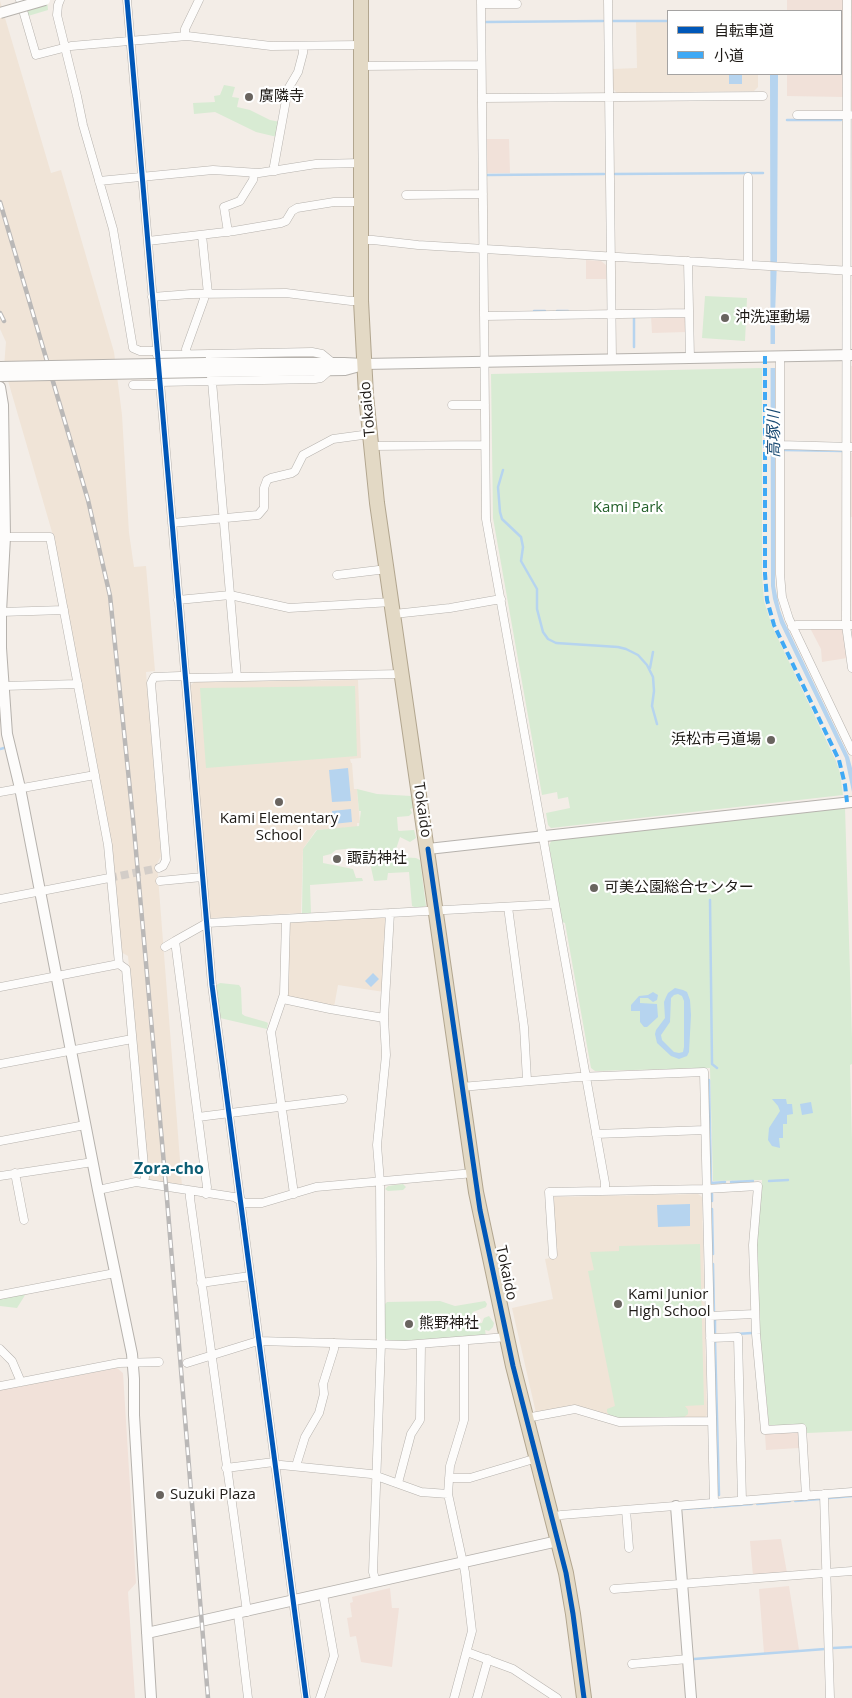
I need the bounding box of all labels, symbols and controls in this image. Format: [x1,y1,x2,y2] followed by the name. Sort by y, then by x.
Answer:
[667,10,842,75] legend
[714,20,774,40] text: 自転車道
[714,45,744,65] text: 小道
[259,88,304,106] place label: 廣隣寺
[243,91,255,103] marker: 廣隣寺
[735,309,810,327] place label: 沖洗運動場
[719,312,731,324] marker: 沖洗運動場
[357,381,379,437] street label: Tokaido
[764,410,784,458] water label: 高塚川
[593,499,663,517] park label: Kami Park
[671,731,761,749] place label: 浜松市弓道場
[765,734,777,746] marker: 浜松市弓道場
[409,781,435,839] street label: Tokaido
[273,796,285,808] marker: Kami Elementary School
[220,810,338,845] place label: Kami Elementary School
[347,850,407,868] place label: 諏訪神社
[331,853,343,865] marker: 諏訪神社
[604,879,754,897] place label: 可美公園総合センター
[588,882,600,894] marker: 可美公園総合センター
[134,1159,204,1179] district label: Zora-cho
[491,1244,521,1302] street label: Tokaido
[628,1286,711,1321] place label: Kami Junior High School
[612,1298,624,1310] marker: Kami Junior High School
[419,1315,479,1333] place label: 熊野神社
[403,1318,415,1330] marker: 熊野神社
[170,1486,256,1504] place label: Suzuki Plaza
[154,1489,166,1501] marker: Suzuki Plaza

